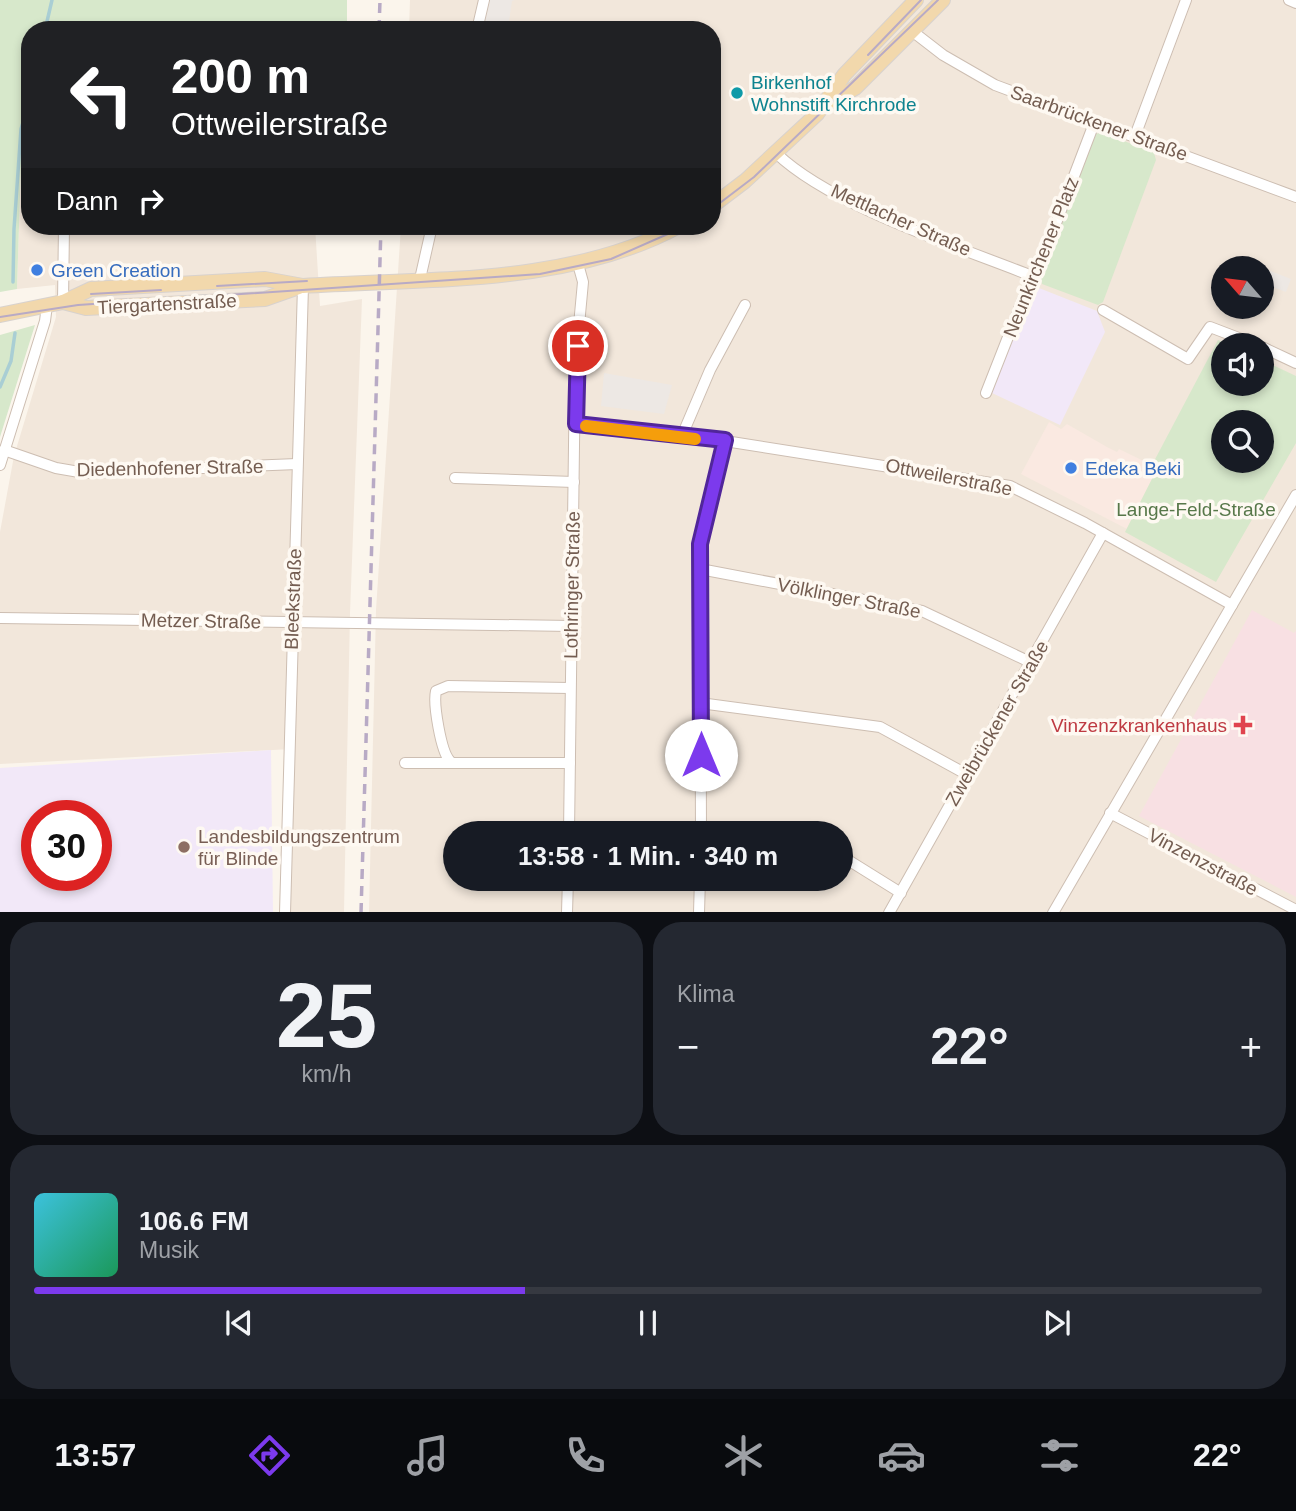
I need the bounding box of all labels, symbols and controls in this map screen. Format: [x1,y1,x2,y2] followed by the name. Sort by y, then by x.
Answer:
[56,49,147,140] icon: left
[171,49,310,103] text: 200 m
[751,72,916,115] place label: Birkenhof Wohnstift Kirchrode
[1008,81,1190,165] street label: Saarbrückener Straße
[729,85,745,101] marker: Birkenhof Wohnstift Kirchrode
[171,106,388,142] text: Ottweilerstraße
[999,174,1083,340] street label: Neunkirchener Platz
[828,180,974,260] street label: Mettlacher Straße
[132,182,170,220] icon: right
[56,186,118,216] text: Dann
[1211,256,1274,318] north arrow
[1211,256,1274,473] map controls
[51,260,181,281] place label: Green Creation
[29,262,45,278] marker: Green Creation
[97,290,237,318] street label: Tiergartenstraße
[548,316,608,376] pin
[559,327,597,365] icon: arrive
[1211,333,1274,396] button: sound
[1211,410,1274,473] button: search
[884,454,1014,500] street label: Ottweilerstraße
[76,456,264,480] street label: Diedenhofener Straße
[1085,458,1181,479] place label: Edeka Beki
[1063,460,1079,476] marker: Edeka Beki
[1116,499,1276,520] park label: Lange-Feld-Straße
[560,511,584,659] street label: Lothringer Straße
[281,548,305,650] street label: Bleekstraße
[775,574,923,622] street label: Völklinger Straße
[141,609,261,633] street label: Metzer Straße
[941,637,1053,809] street label: Zweibrückener Straße
[1051,715,1227,736] place label: Vinzenzkrankenhaus
[1233,715,1253,735] marker: Vinzenzkrankenhaus
[664,718,738,792] position arrow
[21,800,112,891] speed limit sign: 30
[1145,824,1261,900] street label: Vinzenzstraße
[198,826,400,869] place label: Landesbildungszentrum für Blinde
[176,839,192,855] marker: Landesbildungszentrum für Blinde
[518,841,778,871] text: 13:58 · 1 Min. · 340 m
[276,965,377,1066] text: 25
[677,981,735,1007] text: Klima
[930,1017,1009,1075] text: 22°
[677,1026,699,1068] text: −
[1240,1026,1262,1068] text: +
[302,1061,351,1087] text: km/h
[139,1206,249,1236] text: 106.6 FM
[139,1237,199,1263] text: Musik
[220,1304,258,1342] icon: previous
[629,1304,667,1342] icon: pause
[1038,1304,1076,1342] icon: next
[245,1431,294,1480] icon: directions
[403,1431,452,1480] icon: music
[561,1431,610,1480] icon: phone
[719,1431,768,1480] icon: climate
[877,1431,926,1480] icon: car
[1035,1431,1084,1480] icon: filters
[54,1437,136,1473] text: 13:57
[1193,1437,1242,1473] text: 22°

